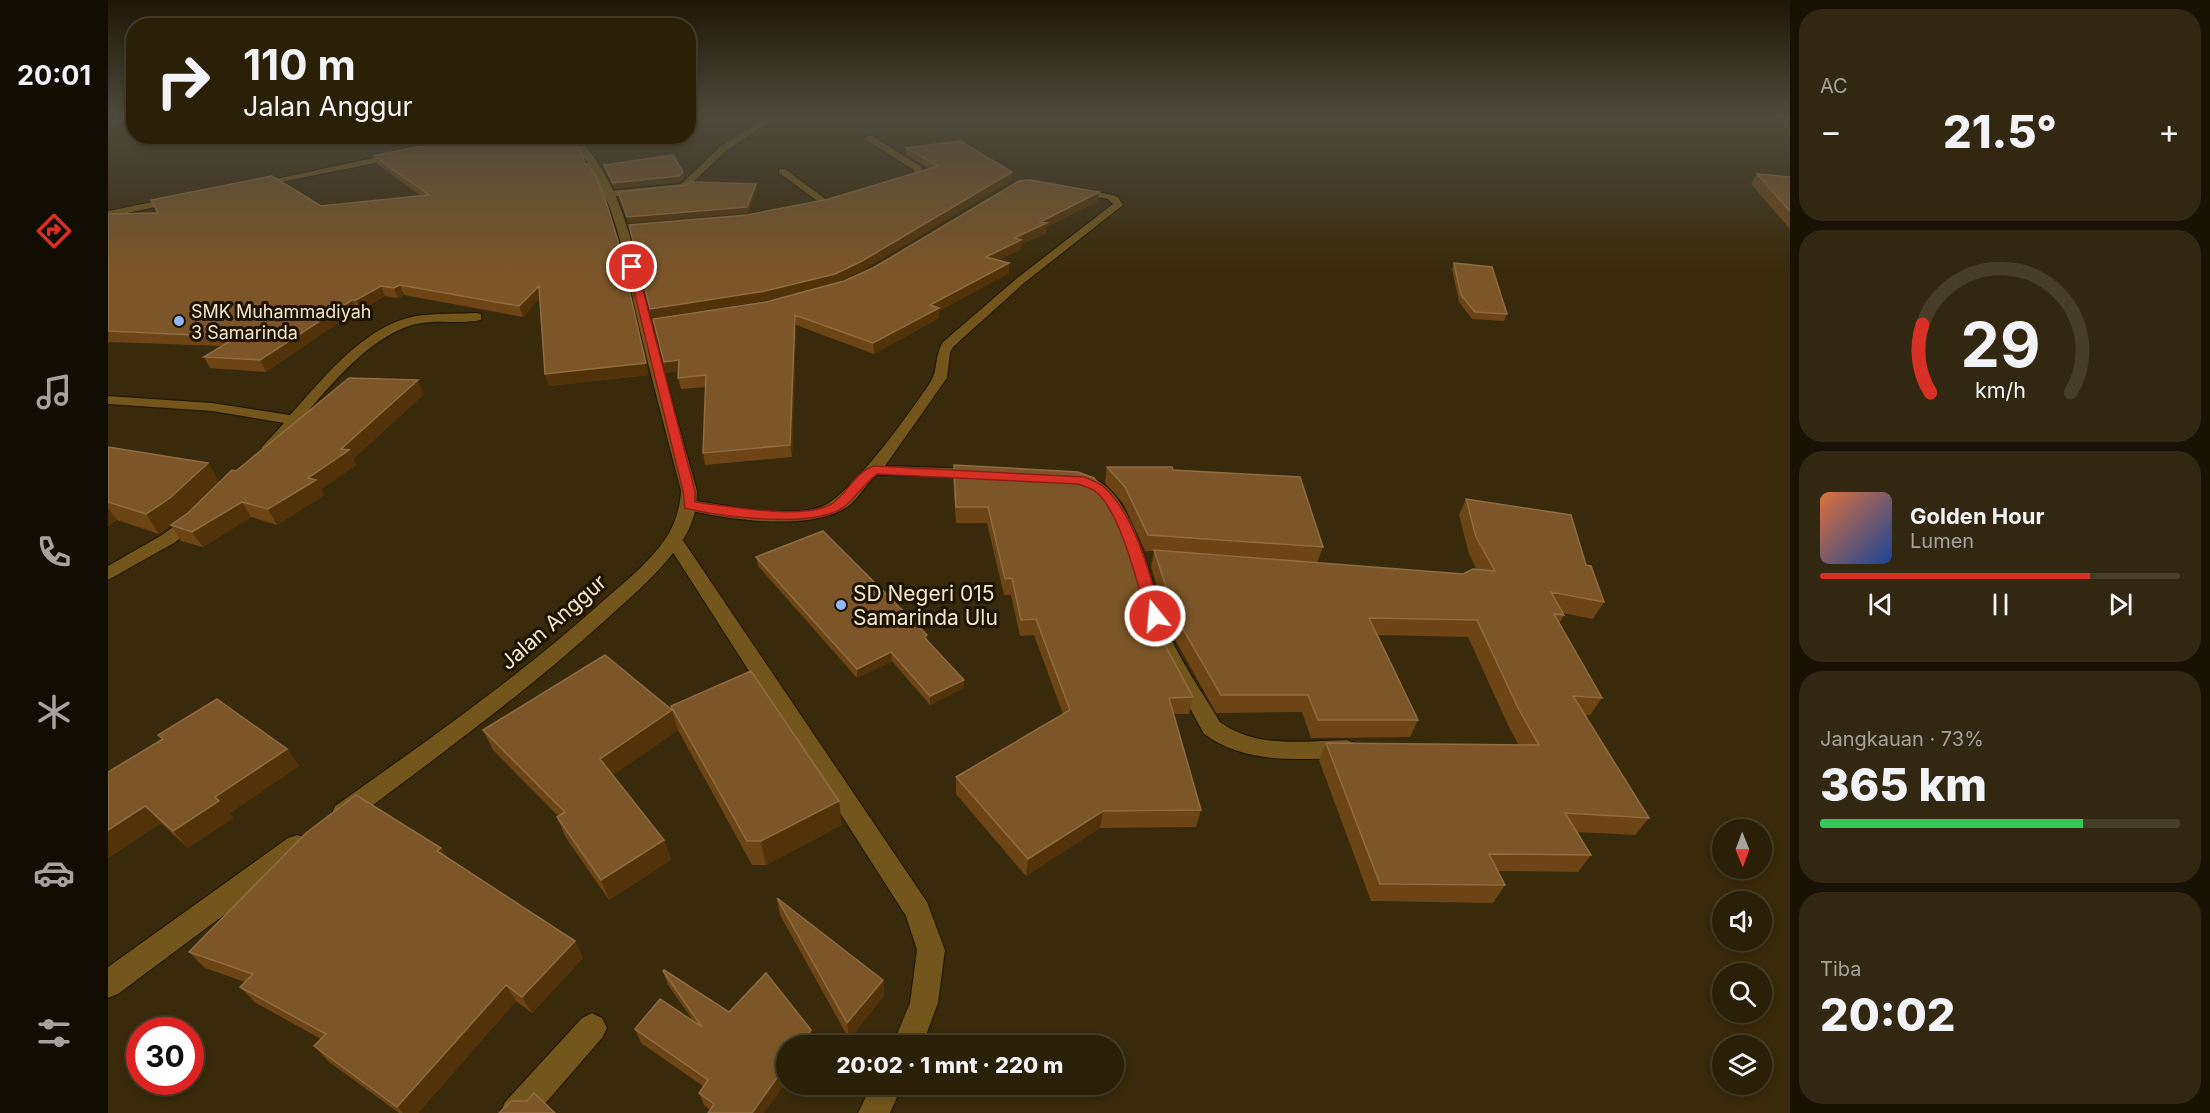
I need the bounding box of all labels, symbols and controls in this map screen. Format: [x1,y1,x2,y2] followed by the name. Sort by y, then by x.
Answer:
[243,39,356,90] text: 110 m
[144,42,222,120] icon: right
[17,59,91,92] text: 20:01
[1820,74,1848,98] text: AC
[243,90,413,123] text: Jalan Anggur
[1943,104,2057,159] text: 21.5°
[1820,111,1842,151] text: −
[2158,111,2180,151] text: +
[33,210,75,252] icon: directions
[606,241,657,292] pin
[615,250,648,283] icon: arrive
[191,301,371,343] place label: SMK Muhammadiyah 3 Samarinda
[1960,307,2040,382] text: 29
[172,314,186,328] marker: SMK Muhammadiyah 3 Samarinda
[33,371,75,413] icon: music
[1975,377,2025,403] text: km/h
[1910,503,2044,529] text: Golden Hour
[1910,529,1974,553] text: Lumen
[33,531,75,573] icon: phone
[495,569,611,675] street label: Jalan Anggur
[853,581,998,630] place label: SD Negeri 015 Samarinda Ulu
[1123,584,1187,648] position arrow
[1864,588,1897,621] icon: previous
[1984,588,2017,621] icon: pause
[2104,588,2137,621] icon: next
[834,598,848,612] marker: SD Negeri 015 Samarinda Ulu
[33,691,75,733] icon: climate
[1820,727,1984,751] text: Jangkauan · 73%
[1820,757,1987,812] text: 365 km
[1712,819,1772,879] north arrow
[1712,819,1772,1095] map controls
[33,852,75,894] icon: car
[1712,891,1772,951] button: sound
[1820,957,1861,981] text: Tiba
[1712,963,1772,1023] button: search
[1820,987,1956,1042] text: 20:02
[33,1012,75,1054] icon: filters
[126,1017,204,1095] speed limit sign: 30
[1712,1035,1772,1095] button: layers
[837,1052,1063,1078] text: 20:02 · 1 mnt · 220 m

